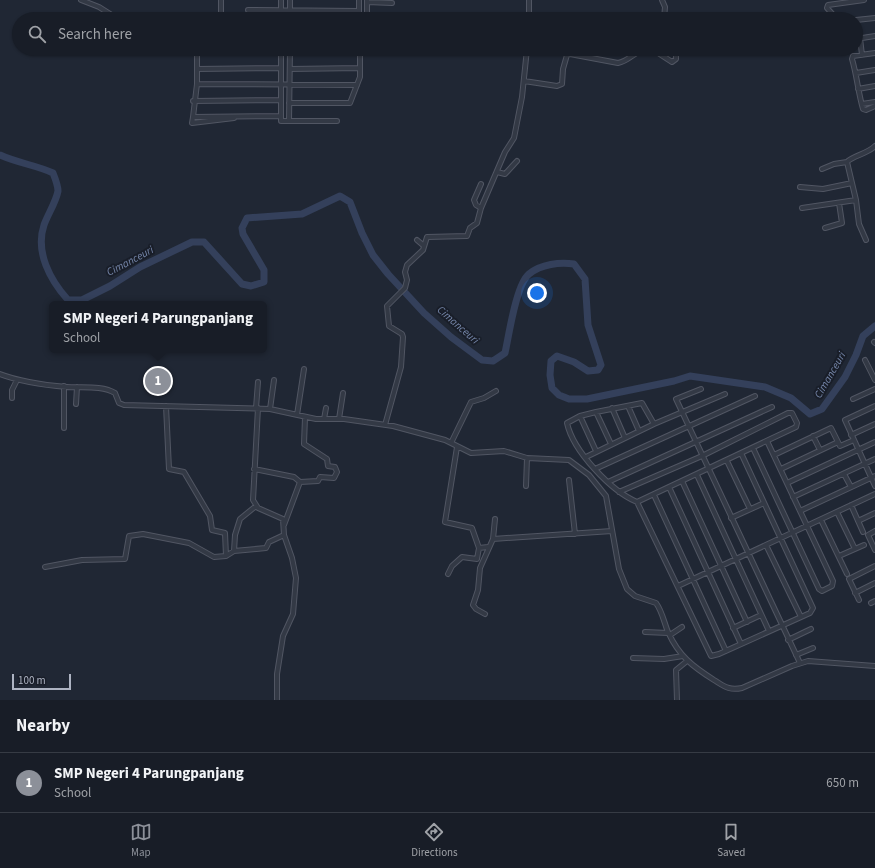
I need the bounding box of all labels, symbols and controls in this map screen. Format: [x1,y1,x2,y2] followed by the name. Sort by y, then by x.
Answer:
[12,12,863,56] search box
[26,23,48,45] icon: search
[58,24,132,45] text: Search here
[104,242,156,280] water label: Cimanceuri
[527,283,547,303] your location
[49,301,267,353] popup
[434,303,483,348] water label: Cimanceuri
[63,308,253,329] text: SMP Negeri 4 Parungpanjang
[63,329,100,347] text: School
[811,349,849,401] water label: Cimanceuri
[145,366,171,396] pin: 1
[12,672,71,691] scale bar
[18,673,46,688] text: 100 m
[16,714,70,738] text: Nearby
[54,763,244,784] text: SMP Negeri 4 Parungpanjang
[26,774,32,792] text: 1
[826,774,859,792] text: 650 m
[54,784,91,802] text: School
[130,821,152,860] tab: Map
[411,821,458,860] tab: Directions
[717,821,745,860] tab: Saved

